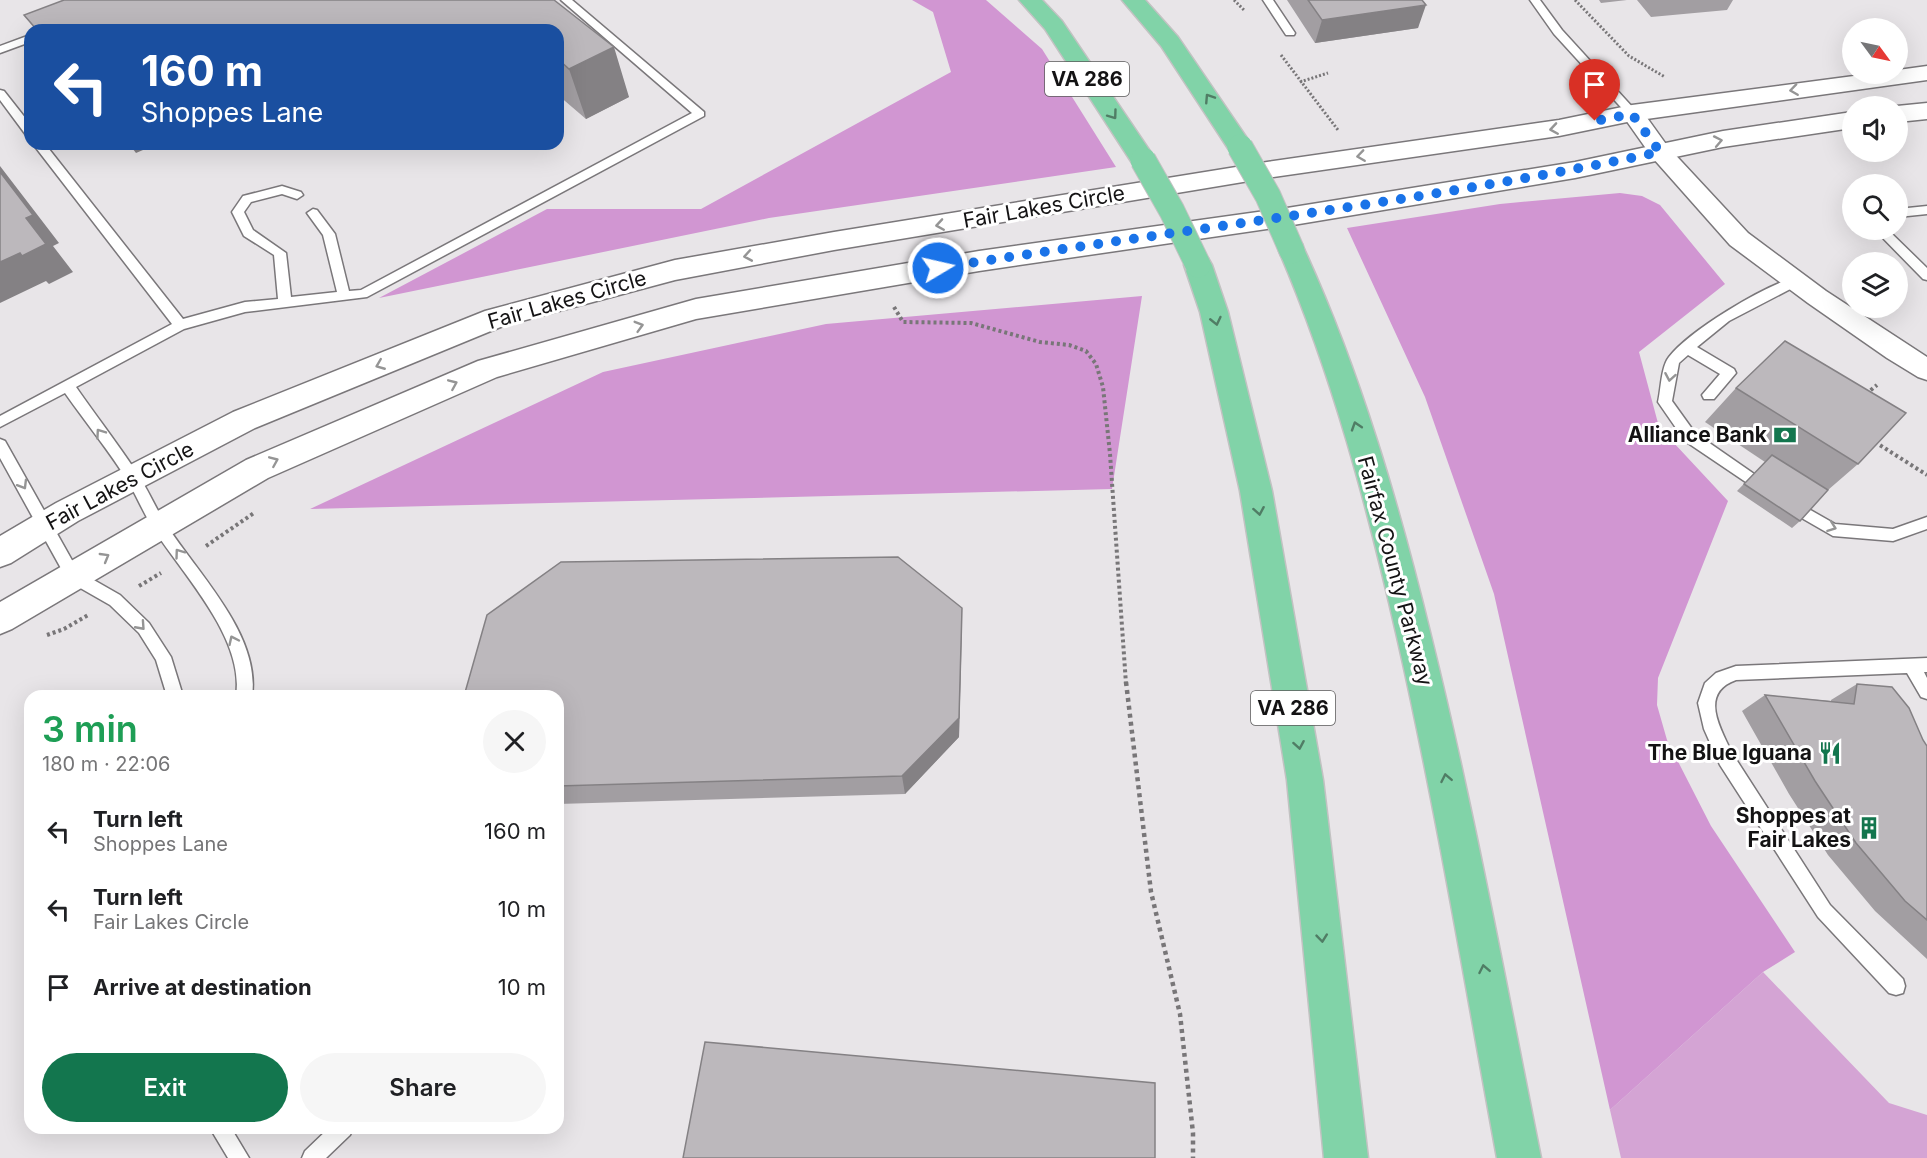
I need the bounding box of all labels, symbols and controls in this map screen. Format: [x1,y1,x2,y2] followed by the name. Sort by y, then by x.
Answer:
[1842,18,1908,84] north arrow
[1842,18,1908,318] map controls
[141,45,263,96] text: 160 m
[42,48,120,126] icon: left
[1569,59,1620,121] pin
[1045,62,1129,96] road number: VA 286
[1578,68,1611,101] icon: arrive
[1789,84,1798,96] one-way arrow
[1204,94,1216,104] one-way arrow
[141,96,323,129] text: Shoppes Lane
[1842,96,1908,162] button: sound
[1106,109,1117,120] one-way arrow
[1549,122,1558,134] one-way arrow
[1712,135,1722,148] one-way arrow
[1356,150,1365,162] one-way arrow
[1842,174,1908,240] button: search
[961,180,1127,233] street label: Fair Lakes Circle
[936,218,945,230] one-way arrow
[906,236,970,300] position arrow
[743,250,753,262] one-way arrow
[1842,252,1908,318] button: layers
[485,265,649,334] street label: Fair Lakes Circle
[1209,316,1222,326] one-way arrow
[633,321,644,333] one-way arrow
[376,358,387,370] one-way arrow
[1664,372,1677,382] one-way arrow
[447,379,458,391] one-way arrow
[1351,421,1364,432] one-way arrow
[1628,422,1768,447] place label: Alliance Bank
[1772,422,1798,448] bank icon: Alliance Bank
[96,428,107,439] one-way arrow
[42,436,198,535] street label: Fair Lakes Circle
[1353,453,1438,689] street label: Fairfax County Parkway
[268,457,279,469] one-way arrow
[16,479,28,489] one-way arrow
[1252,506,1265,516] one-way arrow
[1826,520,1837,533] one-way arrow
[175,548,186,559] one-way arrow
[99,553,109,565] one-way arrow
[134,619,145,630] one-way arrow
[229,635,241,646] one-way arrow
[1251,691,1335,725] road number: VA 286
[42,707,138,751] text: 3 min
[483,710,546,773] button: close
[1292,739,1305,749] one-way arrow
[1648,740,1812,765] place label: The Blue Iguana
[1817,740,1843,766] restaurant icon: The Blue Iguana
[42,752,170,776] text: 180 m · 22:06
[1440,773,1453,783] one-way arrow
[1736,803,1851,852] place label: Shoppes at Fair Lakes
[93,806,183,832] text: Turn left
[42,815,75,848] icon: left
[1856,815,1882,841] building icon: Shoppes at Fair Lakes
[484,818,546,844] text: 160 m
[93,832,228,856] text: Shoppes Lane
[93,884,183,910] text: Turn left
[42,893,75,926] icon: left
[498,896,546,922] text: 10 m
[93,910,249,934] text: Fair Lakes Circle
[1316,934,1328,943] one-way arrow
[1478,964,1491,974] one-way arrow
[42,971,75,1004] icon: arrive
[93,974,312,1000] text: Arrive at destination
[498,974,546,1000] text: 10 m
[42,1053,288,1122] button: Exit
[300,1053,546,1122] button: Share

